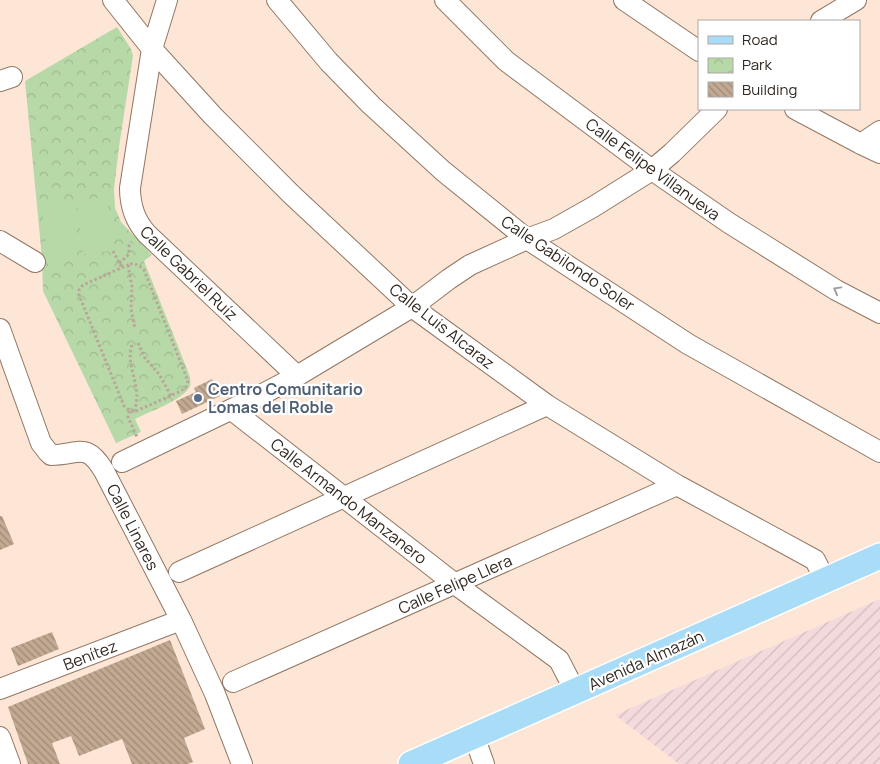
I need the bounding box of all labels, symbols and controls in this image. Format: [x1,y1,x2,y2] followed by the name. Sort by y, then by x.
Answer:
[698,20,860,110] legend
[742,29,778,50] text: Road
[742,54,772,75] text: Park
[742,79,797,100] text: Building
[581,113,725,225] street label: Calle Felipe Villanueva
[497,210,639,316] street label: Calle Gabilondo Soler
[135,221,243,325] street label: Calle Gabriel Ruíz
[385,278,499,374] street label: Calle Luis Alcaraz
[833,287,842,297] one-way arrow
[208,378,363,418] place label: Centro Comunitario Lomas del Roble
[192,392,204,404] marker: Centro Comunitario Lomas del Roble
[266,433,432,569] street label: Calle Armando Manzanero
[102,480,164,574] street label: Calle Linares
[395,549,515,619] street label: Calle Felipe Llera
[585,625,707,695] street label: Avenida Almazán
[60,635,120,675] street label: Benítez

